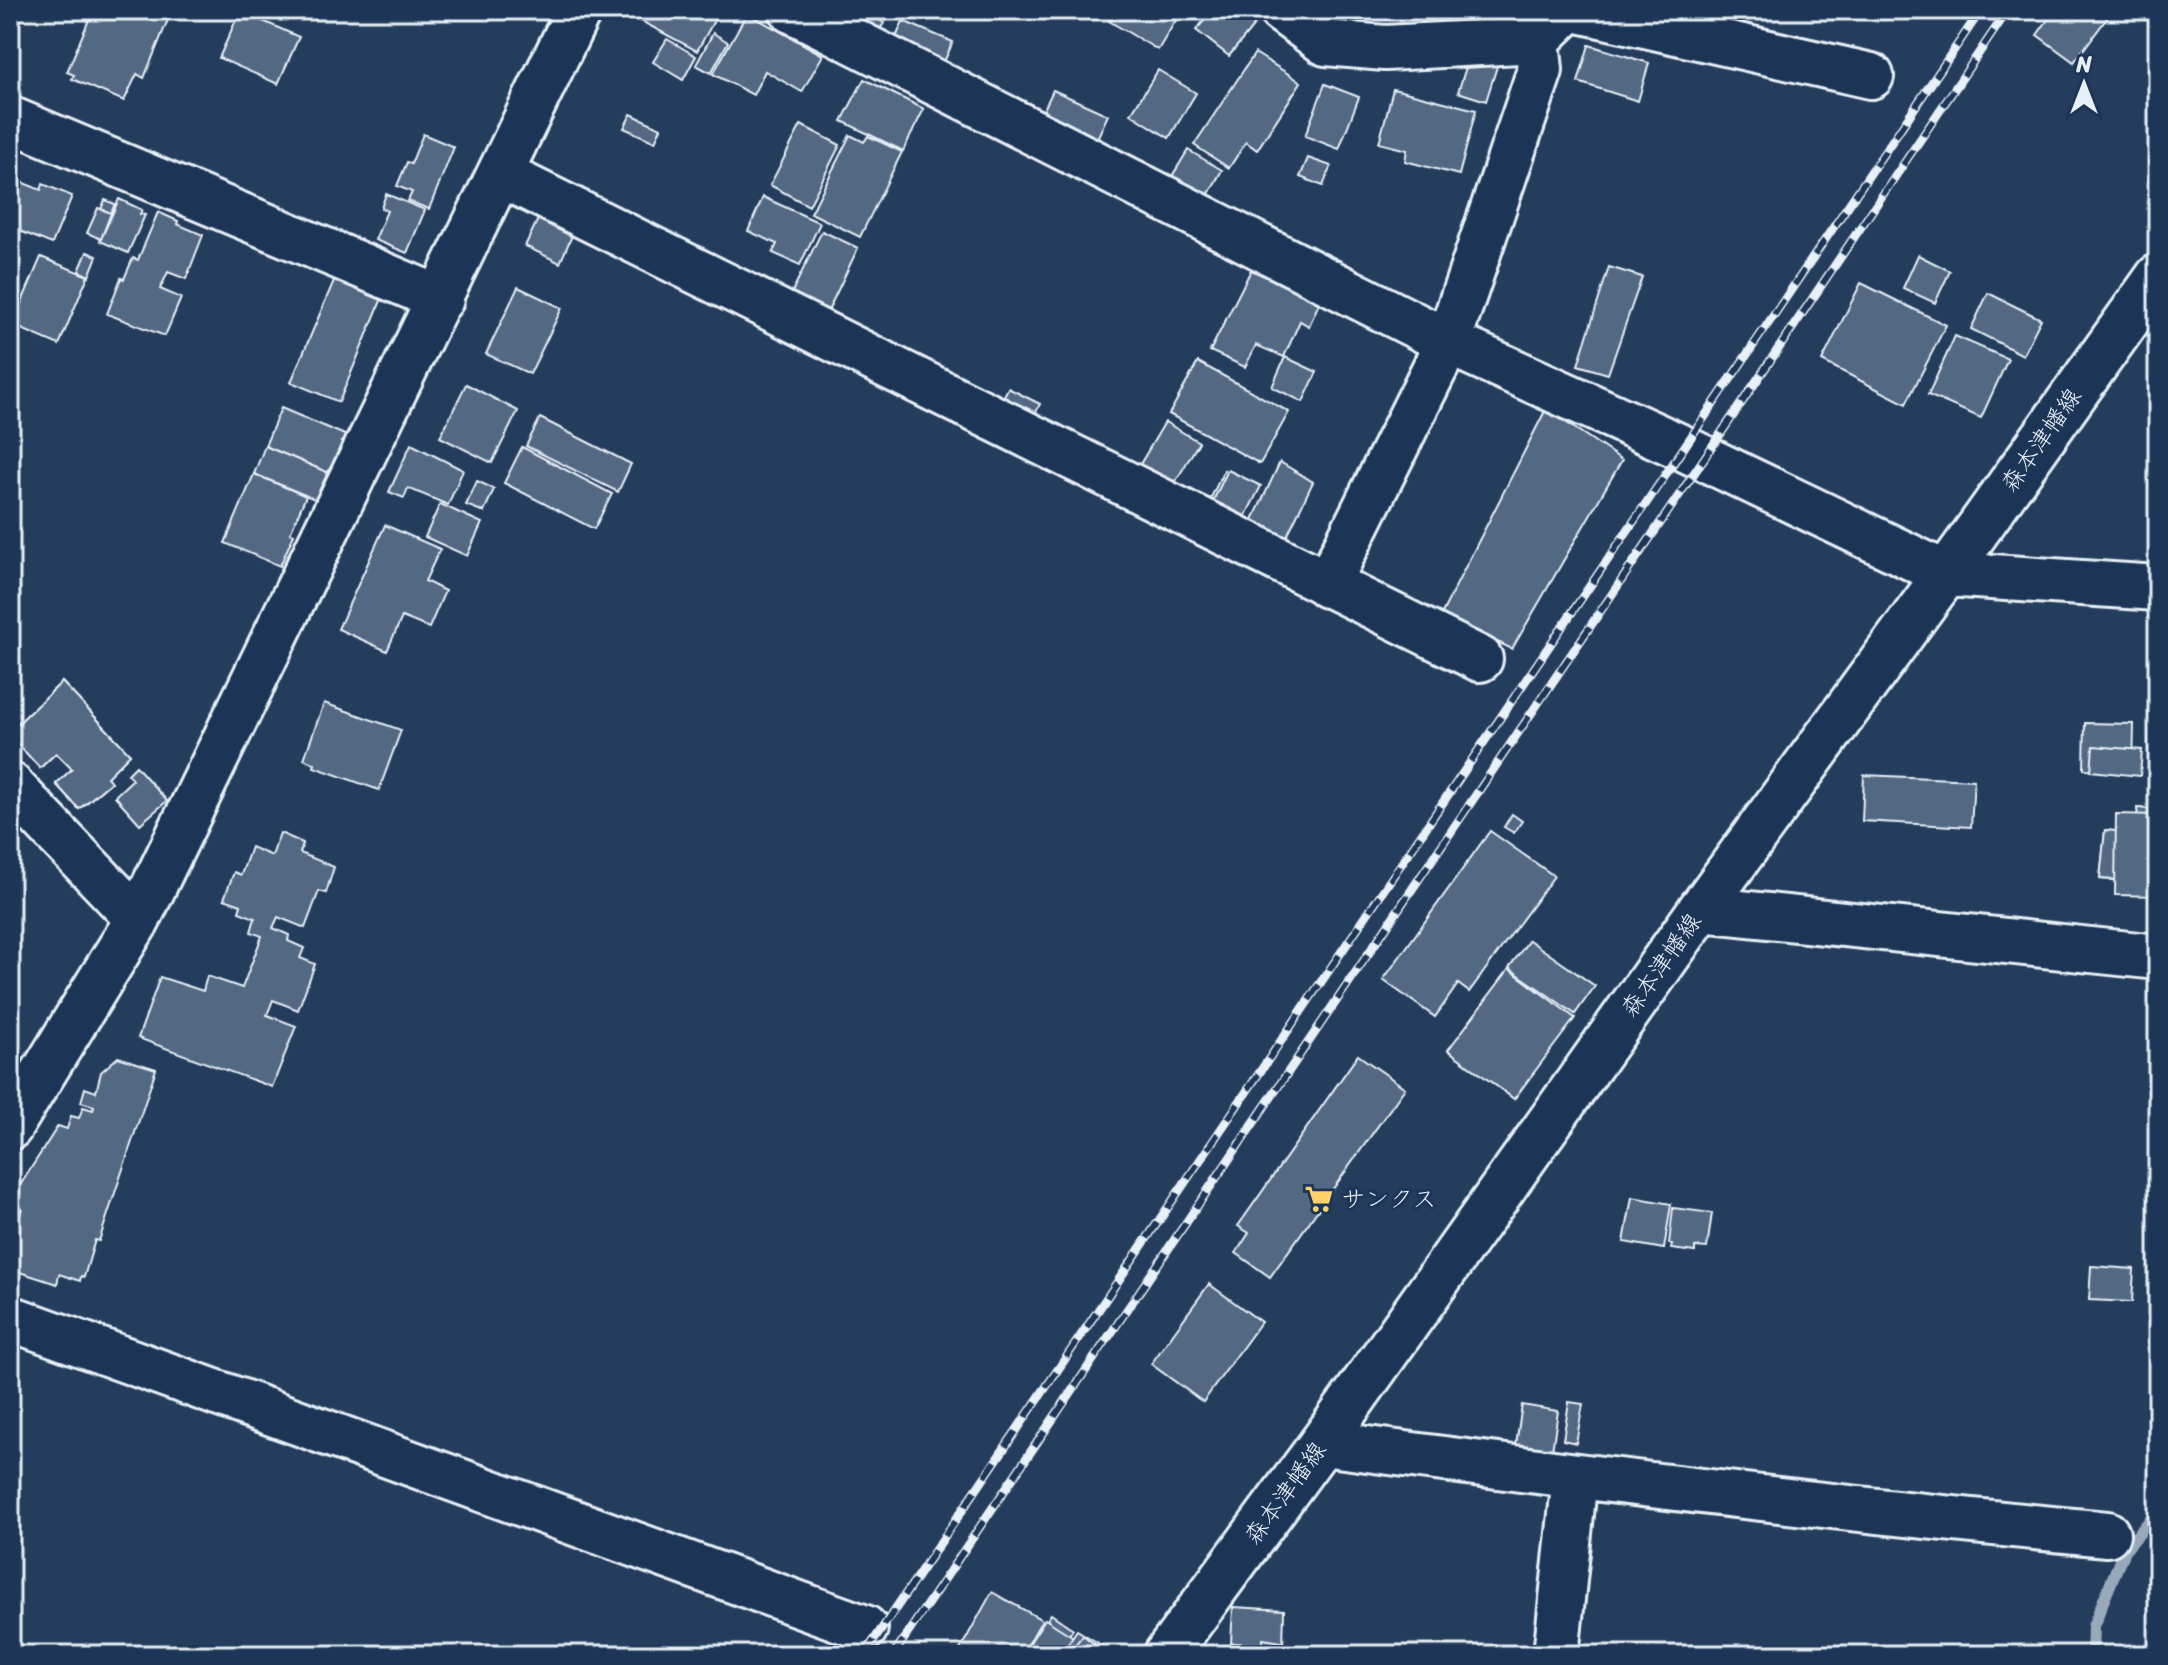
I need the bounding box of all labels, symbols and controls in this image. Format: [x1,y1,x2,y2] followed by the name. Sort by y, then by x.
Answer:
[2044,44,2124,124] north arrow
[2075,45,2092,84] text: N
[1989,379,2093,501] street label: 森本津幡線
[1609,904,1713,1026] street label: 森本津幡線
[1341,1178,1437,1220] place label: サンクス
[1304,1184,1334,1214] supermarket icon: サンクス
[1233,1432,1337,1554] street label: 森本津幡線

